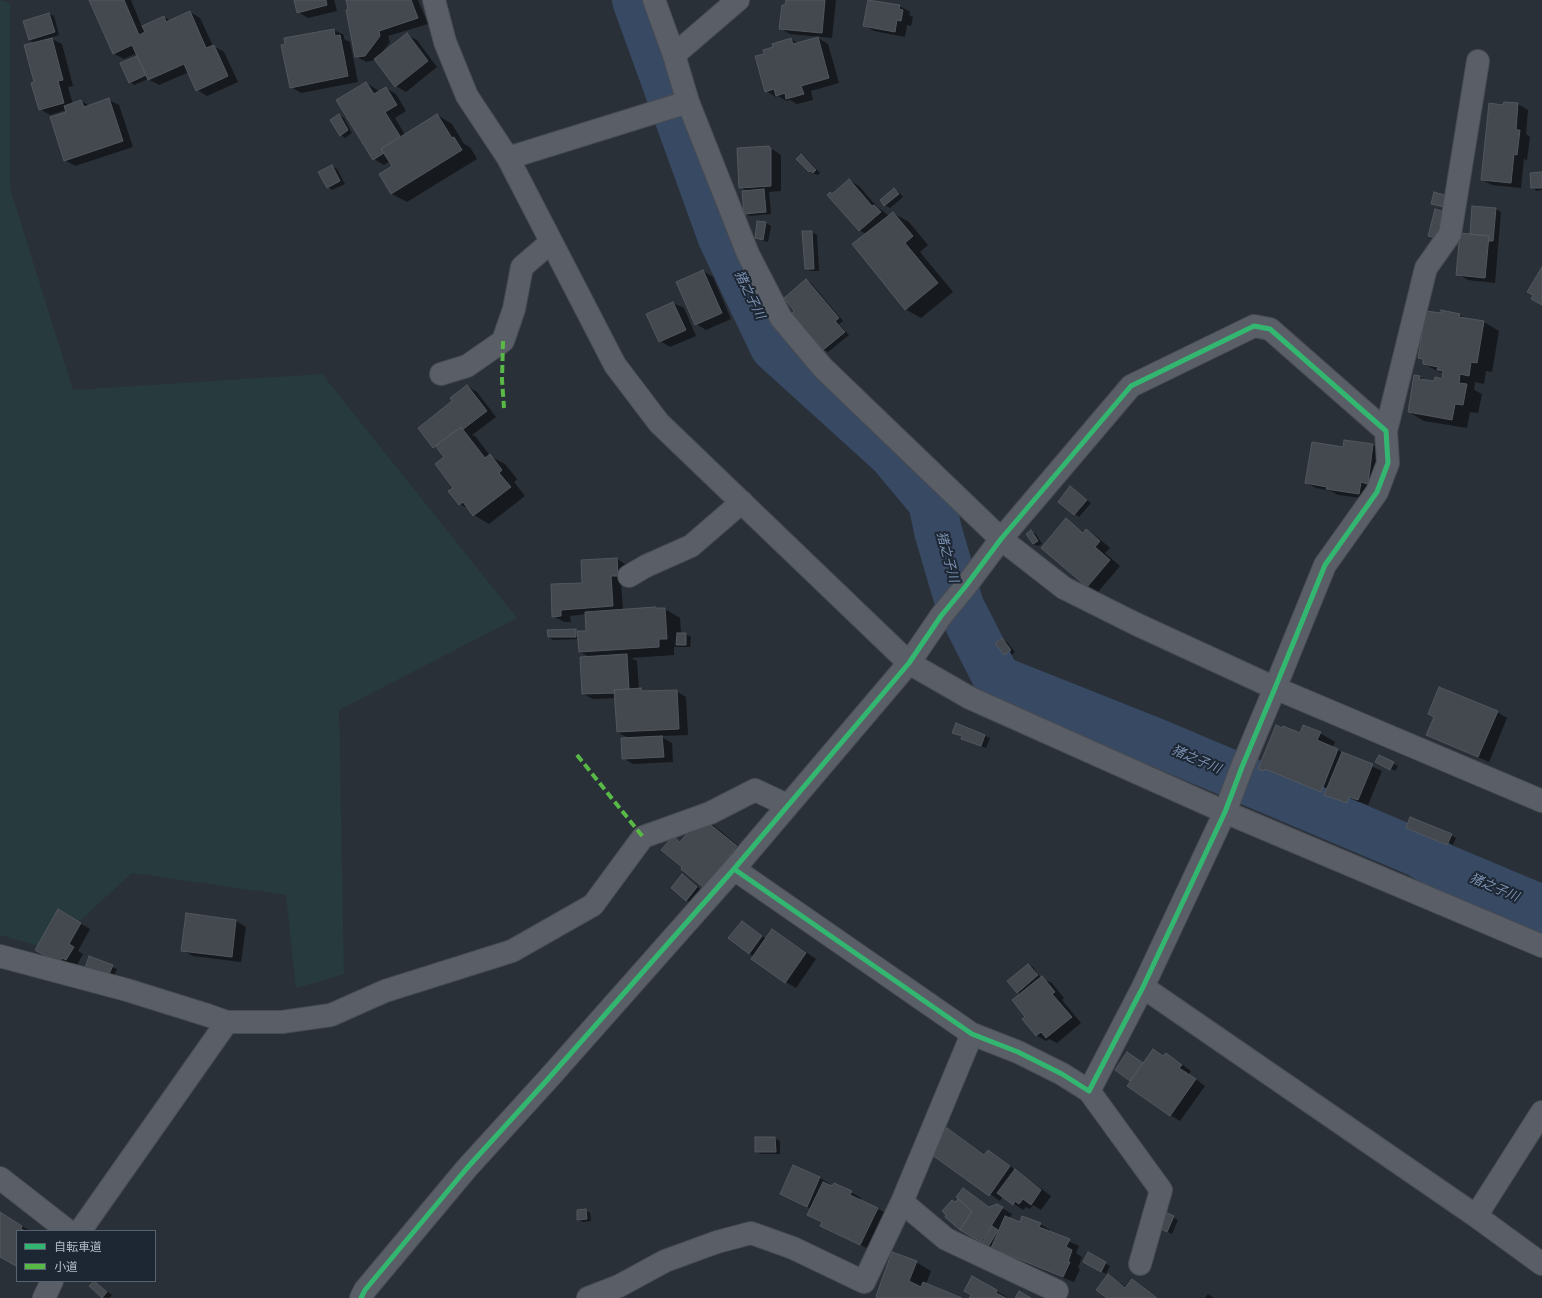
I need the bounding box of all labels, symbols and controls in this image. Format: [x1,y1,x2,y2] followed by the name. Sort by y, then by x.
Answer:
[731,268,767,322] water label: 猪之子川
[933,530,961,584] water label: 猪之子川
[1169,743,1223,777] water label: 猪之子川
[1467,871,1521,905] water label: 猪之子川
[16,1230,156,1282] legend
[54,1239,102,1255] text: 自転車道
[54,1259,78,1275] text: 小道

